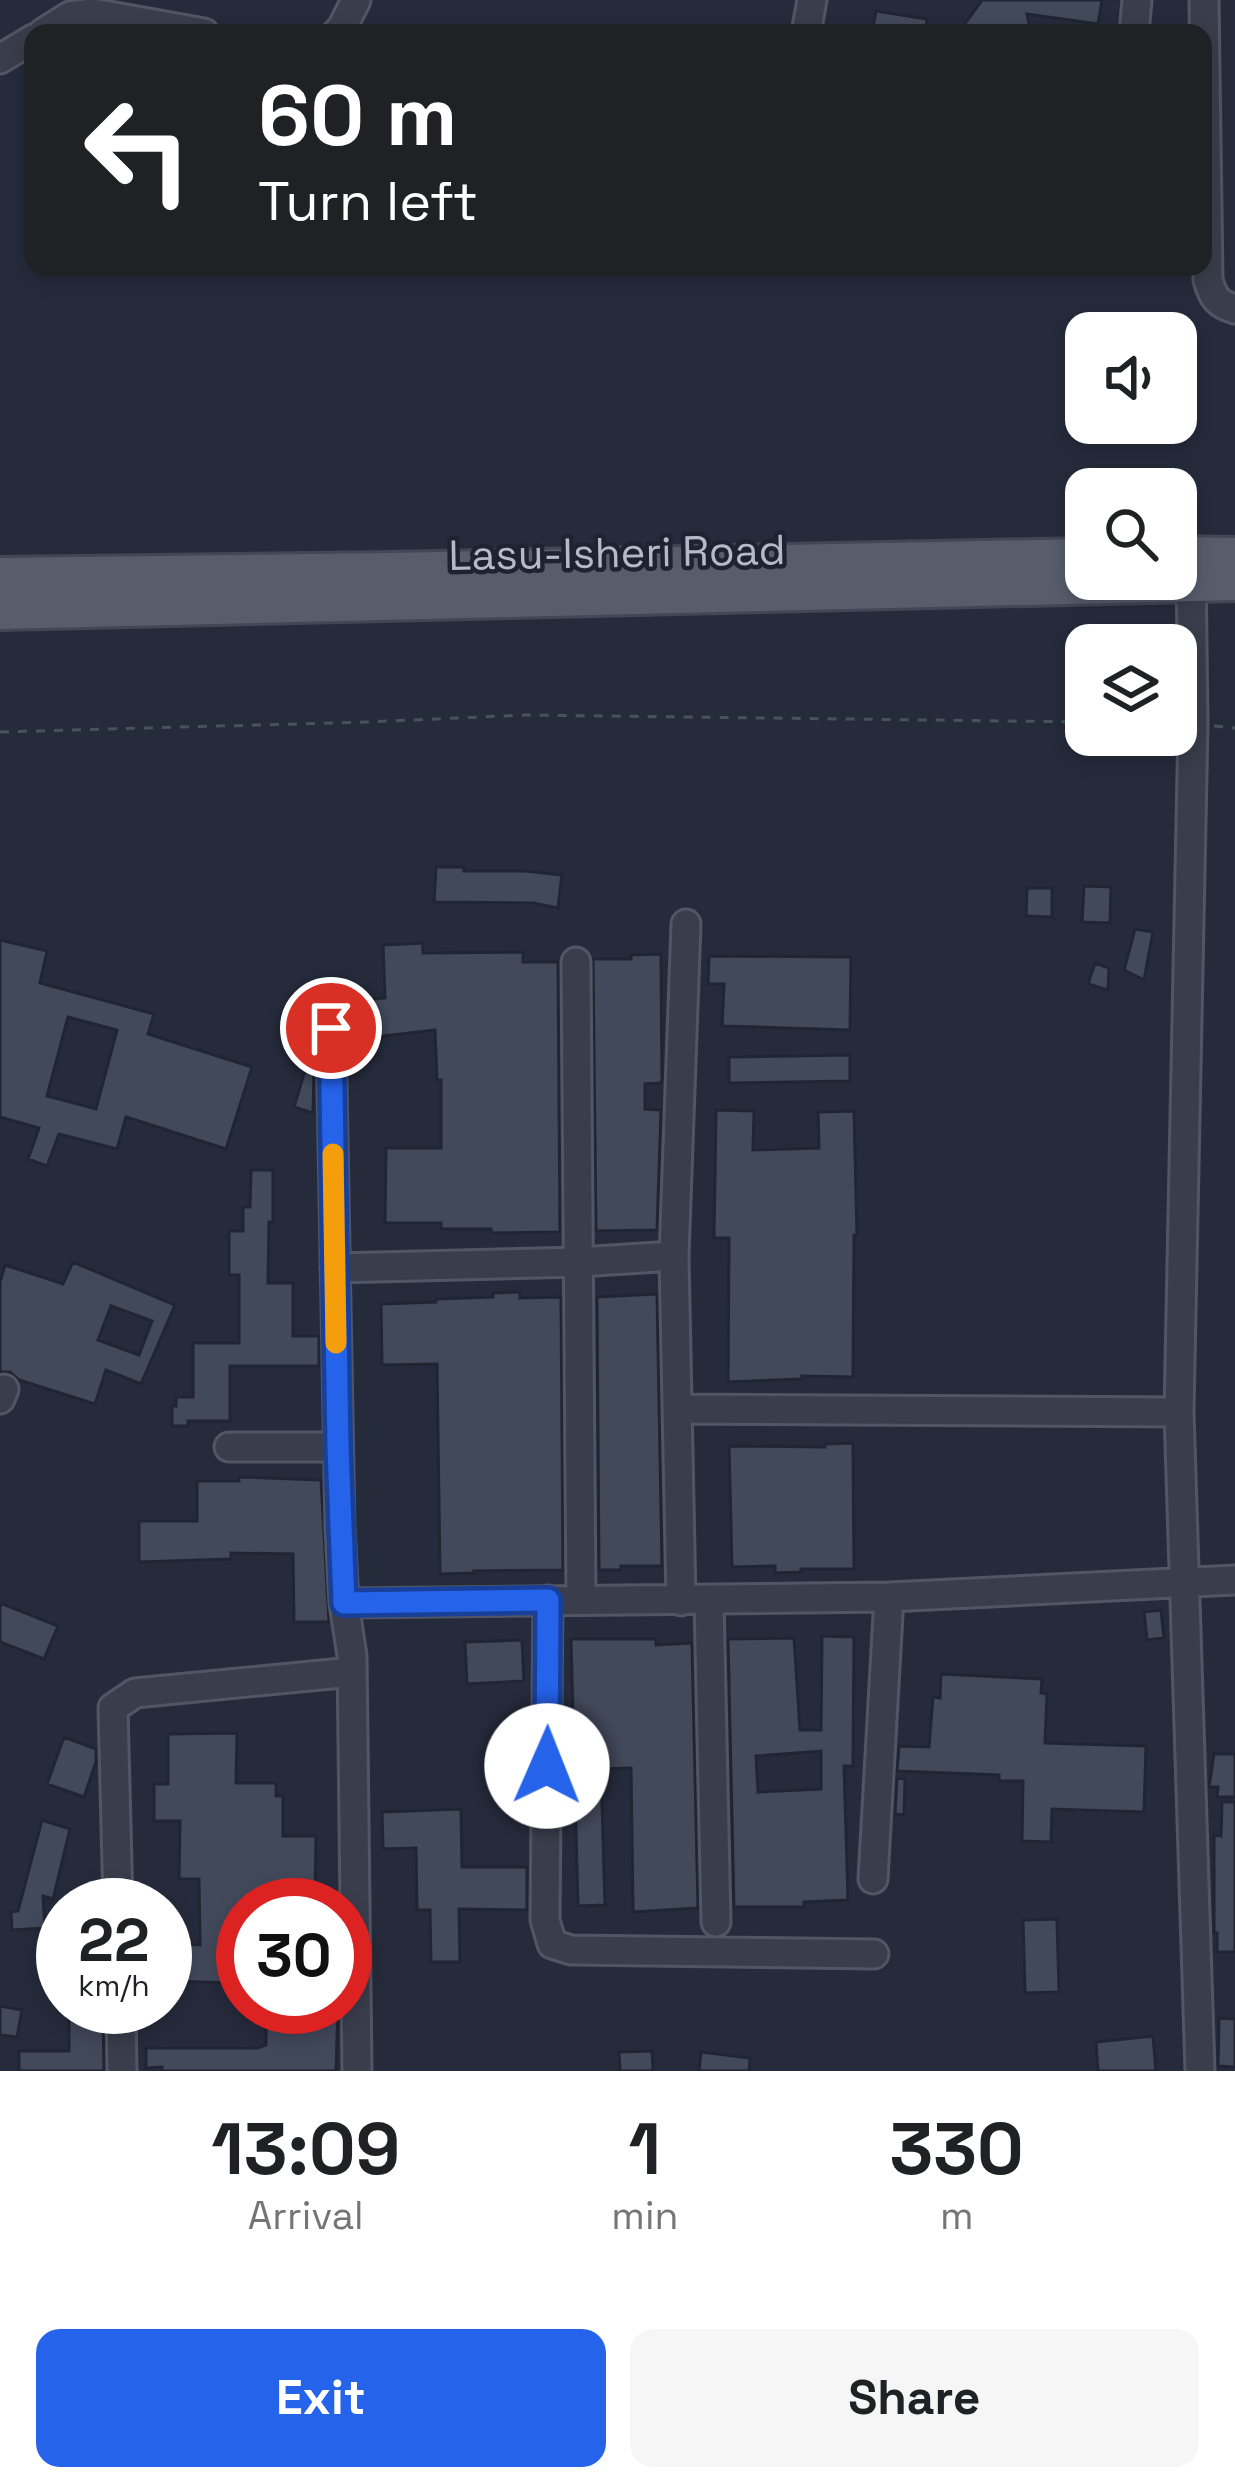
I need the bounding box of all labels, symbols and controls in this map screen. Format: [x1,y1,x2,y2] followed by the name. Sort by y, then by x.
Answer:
[258,62,457,170] text: 60 m
[60,72,216,228] icon: left
[258,167,478,236] text: Turn left
[1065,312,1197,756] map controls
[1065,312,1197,444] button: sound
[1065,468,1197,600] button: search
[448,523,786,582] street label: Lasu-Isheri Road
[1065,624,1197,756] button: layers
[280,977,382,1079] pin
[298,995,364,1061] icon: arrive
[484,1703,610,1829] position arrow
[216,1878,372,2034] speed limit sign: 30
[78,1902,150,1979] text: 22
[78,1966,150,2005] text: km/h
[211,2103,400,2195] text: 13:09
[629,2103,661,2195] text: 1
[890,2103,1024,2195] text: 330
[248,2191,364,2240] text: Arrival
[611,2191,678,2240] text: min
[940,2191,973,2240] text: m
[36,2329,606,2467] button: Exit
[630,2329,1199,2467] button: Share

